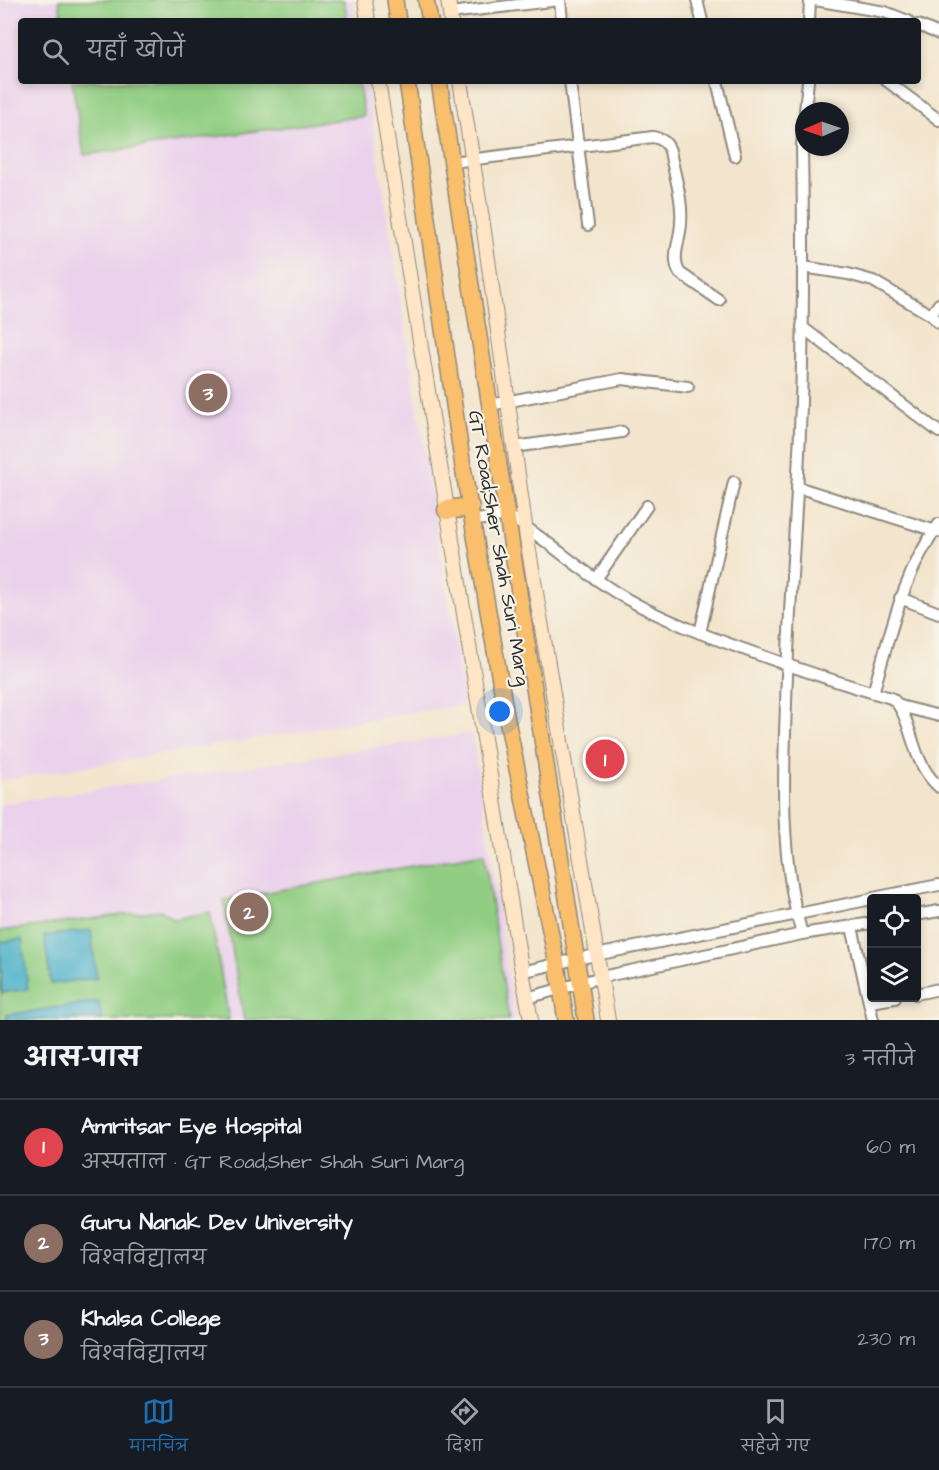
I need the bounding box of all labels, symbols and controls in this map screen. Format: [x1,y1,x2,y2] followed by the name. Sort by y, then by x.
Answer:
[18,18,921,84] search box
[39,35,72,68] icon: search
[87,35,185,66] text: यहाँ खोजें
[795,102,849,156] north arrow
[188,370,228,416] pin: 3
[460,408,537,688] street label: GT Road;Sher Shah Suri Marg
[485,697,514,726] your location
[586,736,624,782] pin: 1
[230,890,268,934] pin: 2
[867,894,921,1002] map controls
[867,894,921,948] button: locate
[867,948,921,1002] button: layers
[24,1040,140,1076] text: आस-पास
[845,1045,915,1073] text: 3 नतीजे
[81,1111,301,1142] text: Amritsar Eye Hospital
[42,1133,45,1161] text: 1
[866,1133,915,1161] text: 60 m
[81,1148,464,1176] text: अस्पताल · GT Road;Sher Shah Suri Marg
[81,1207,353,1238] text: Guru Nanak Dev University
[38,1229,49,1257] text: 2
[864,1229,915,1257] text: 170 m
[81,1244,207,1272] text: विश्वविद्यालय
[81,1303,221,1334] text: Khalsa College
[38,1325,49,1353] text: 3
[857,1325,915,1353] text: 230 m
[81,1340,207,1368] text: विश्वविद्यालय
[129,1395,188,1463] tab: मानचित्र
[446,1395,483,1463] tab: दिशा
[741,1395,810,1463] tab: सहेजे गए

